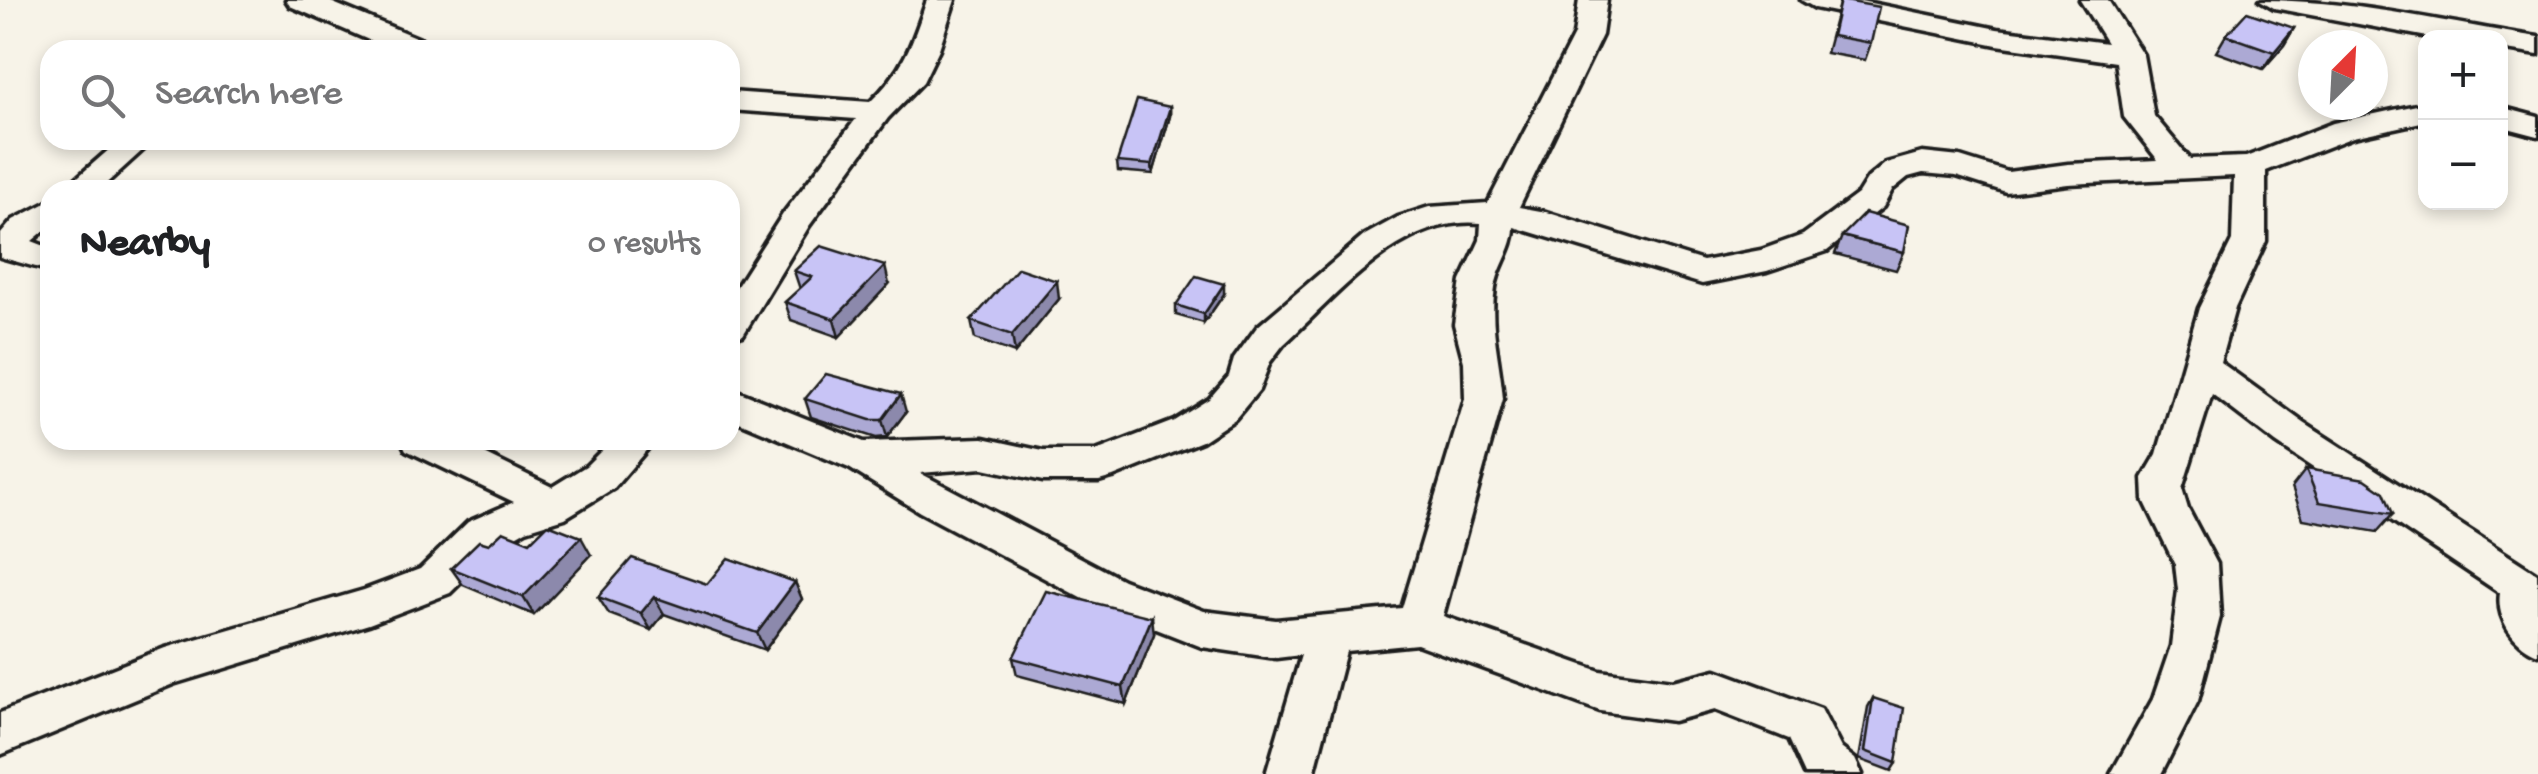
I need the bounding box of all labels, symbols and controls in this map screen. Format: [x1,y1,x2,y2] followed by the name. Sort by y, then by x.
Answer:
[2298,30,2388,120] north arrow
[2418,30,2508,210] map controls
[2418,30,2508,120] button: +
[40,40,740,150] search box
[75,68,130,123] icon: search
[155,73,342,117] text: Search here
[2418,120,2508,210] button: −
[80,221,210,270] text: Nearby
[588,226,700,264] text: 0 results

